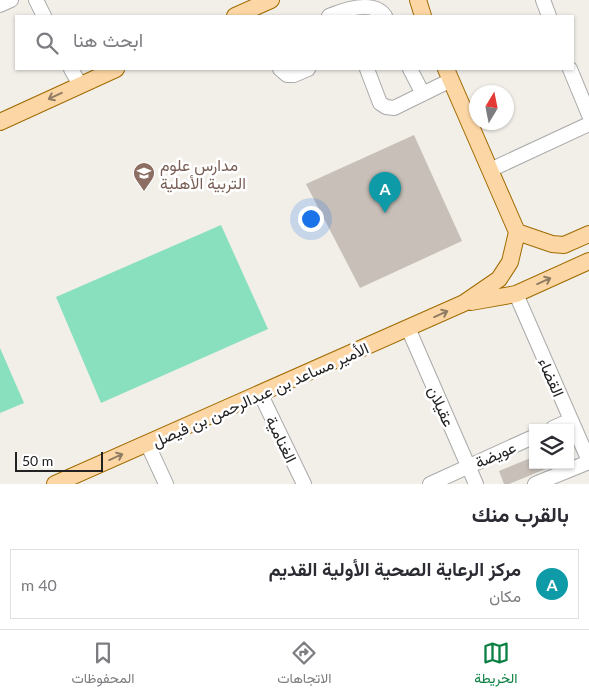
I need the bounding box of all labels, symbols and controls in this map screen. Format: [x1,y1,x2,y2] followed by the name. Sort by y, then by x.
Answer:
[15,15,574,70] search box
[73,28,143,51] text: ابحث هنا
[33,29,61,57] icon: search
[469,85,514,130] north arrow
[48,92,63,101] one-way arrow
[160,155,246,194] place label: مدارس علوم التربية الأهلية
[132,161,156,192] school or university icon: مدارس علوم التربية الأهلية
[369,172,401,213] pin: A
[298,206,324,232] your location
[536,275,551,285] one-way arrow
[433,308,448,318] one-way arrow
[149,338,372,452] street label: الأمير مساعد بن عبدالرحمن بن فيصل
[535,355,569,399] street label: القضاء
[424,383,459,430] street label: عقيلان
[262,413,301,466] street label: الغنامية
[529,424,574,469] map controls
[529,424,574,469] button: layers
[472,437,519,473] street label: عويضة
[15,449,102,472] scale bar
[22,452,53,469] text: 50 m
[108,452,123,462] one-way arrow
[472,501,569,526] text: بالقرب منك
[269,557,521,580] text: مركز الرعاية الصحية الأولية القديم
[21,575,57,594] text: 40 m
[546,575,558,594] text: A
[489,586,521,605] text: مكان
[71,639,134,691] tab: المحفوظات
[277,639,332,691] tab: الاتجاهات
[474,639,518,691] tab: الخريطة

